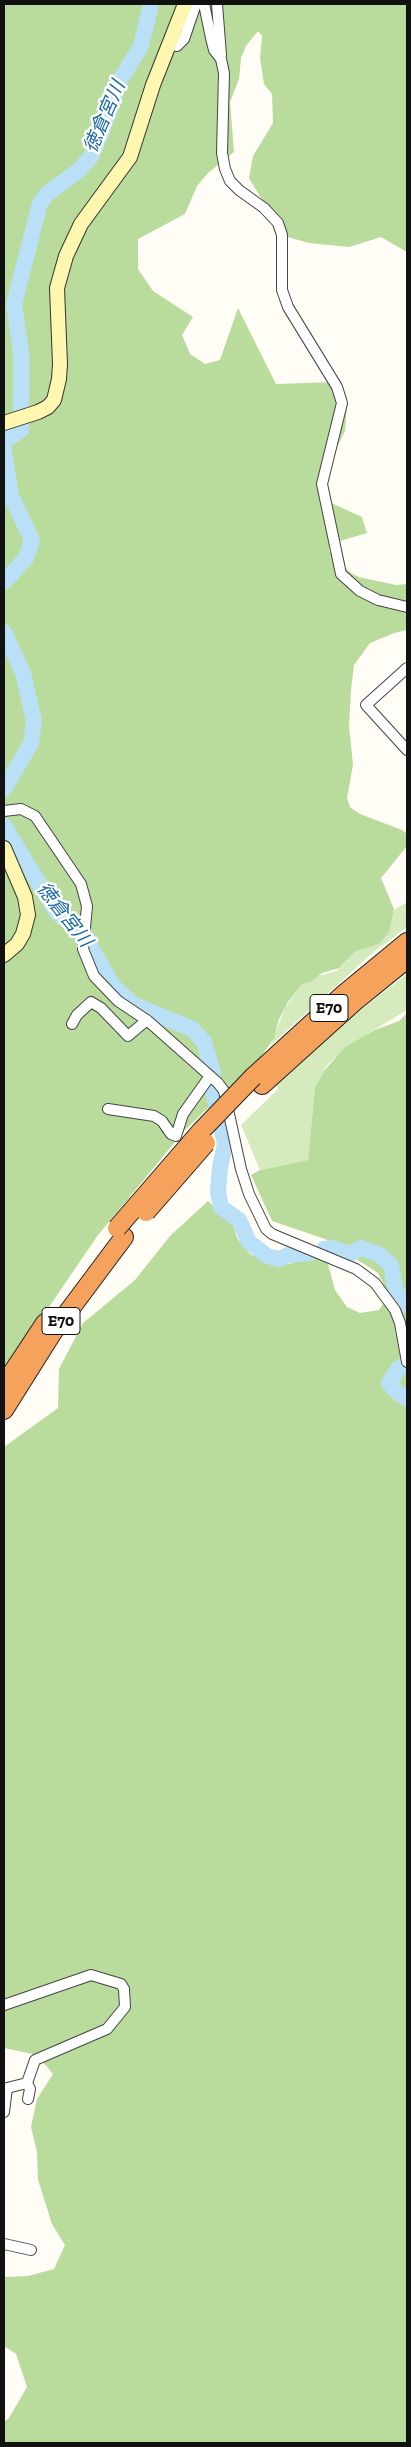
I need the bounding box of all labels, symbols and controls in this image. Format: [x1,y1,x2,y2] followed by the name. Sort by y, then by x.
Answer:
[80,78,130,156] water label: 徳倉宮川
[32,878,96,952] water label: 徳倉宮川
[310,994,348,1021] road number: E70
[42,1308,80,1334] road number: E70

